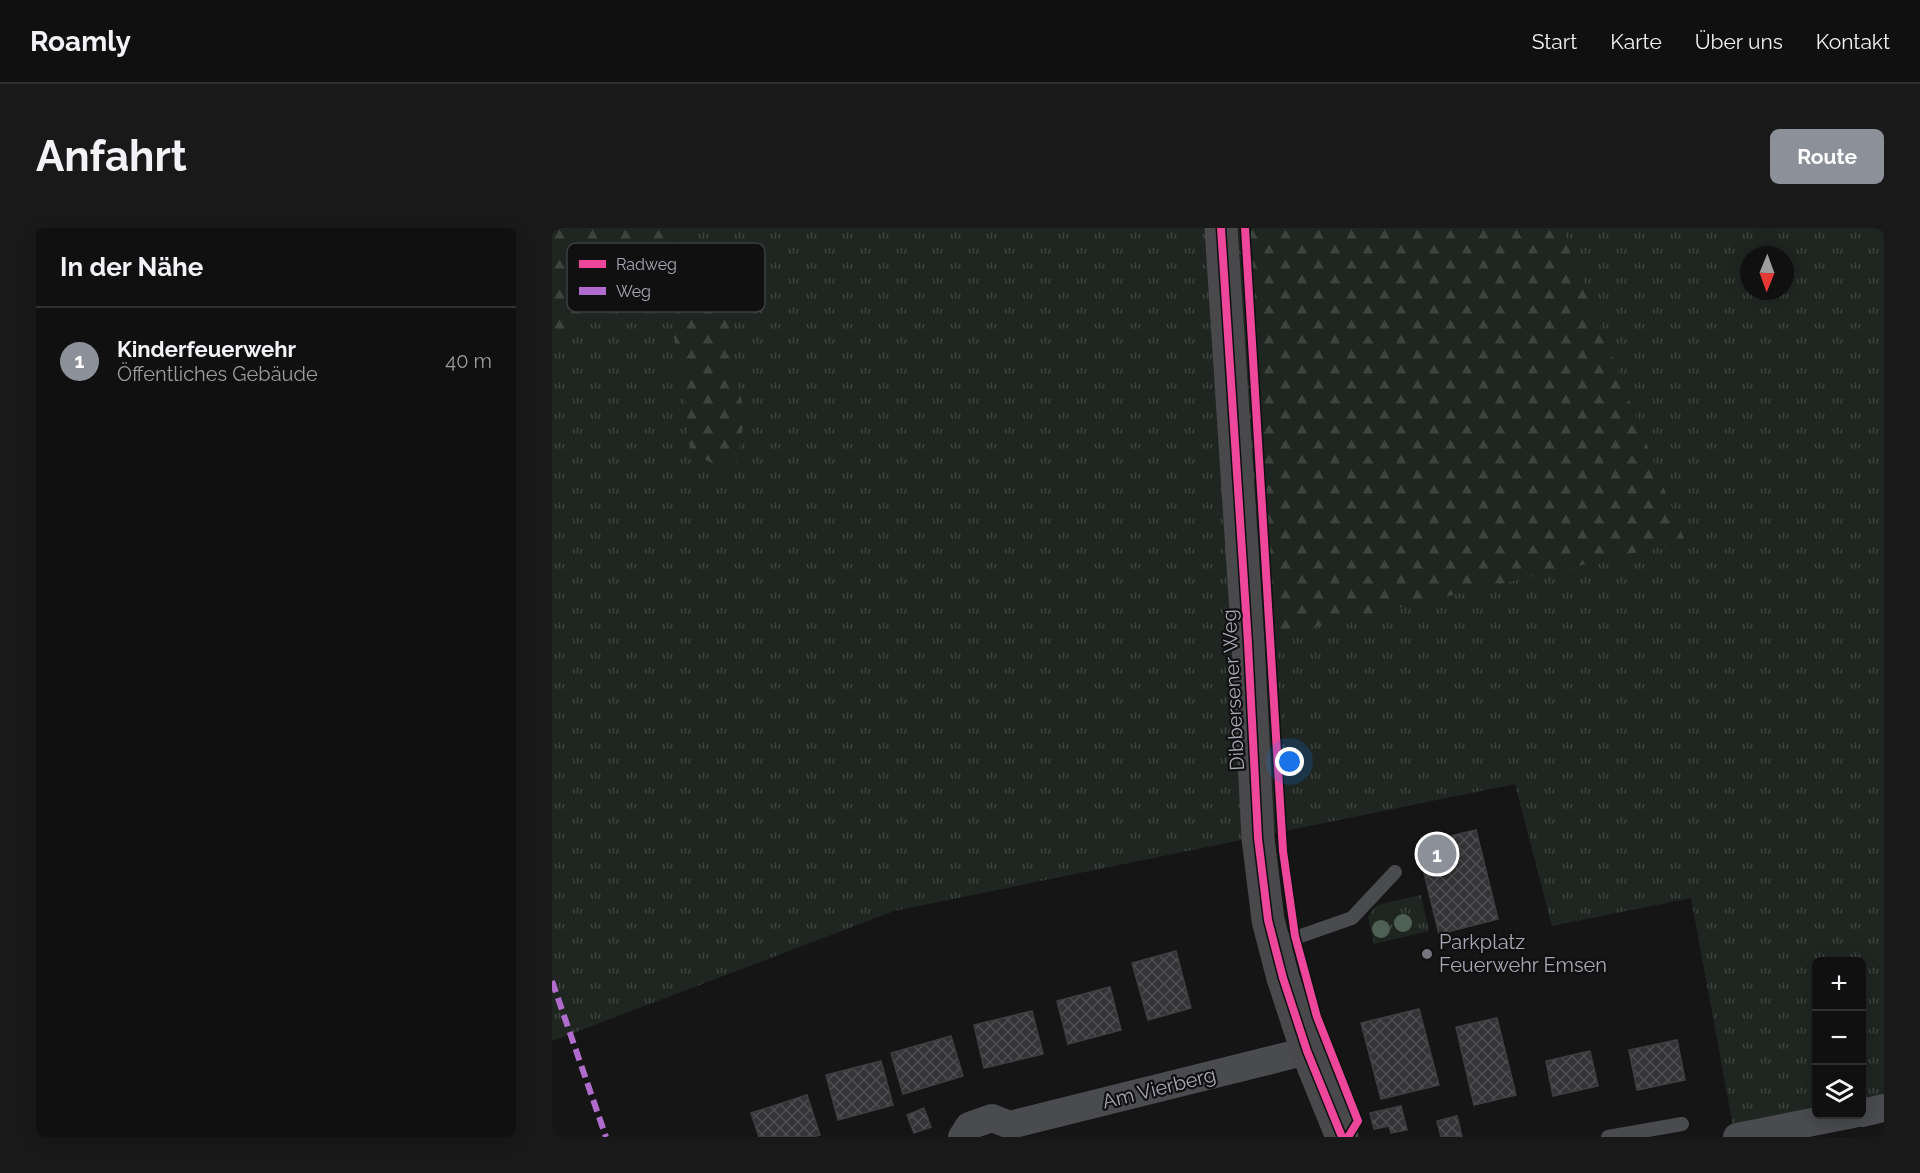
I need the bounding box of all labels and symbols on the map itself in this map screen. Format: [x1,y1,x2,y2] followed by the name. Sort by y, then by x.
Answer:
[567,243,765,312] legend
[1740,246,1794,300] north arrow
[616,255,677,274] text: Radweg
[616,282,651,301] text: Weg
[1217,609,1249,771] street label: Dibbersener Weg
[1275,747,1304,776] your location
[1418,832,1456,876] pin: 1
[1439,930,1607,977] place label: Parkplatz Feuerwehr Emsen
[1420,947,1434,961] marker: Parkplatz Feuerwehr Emsen
[1100,1062,1218,1114] street label: Am Vierberg

